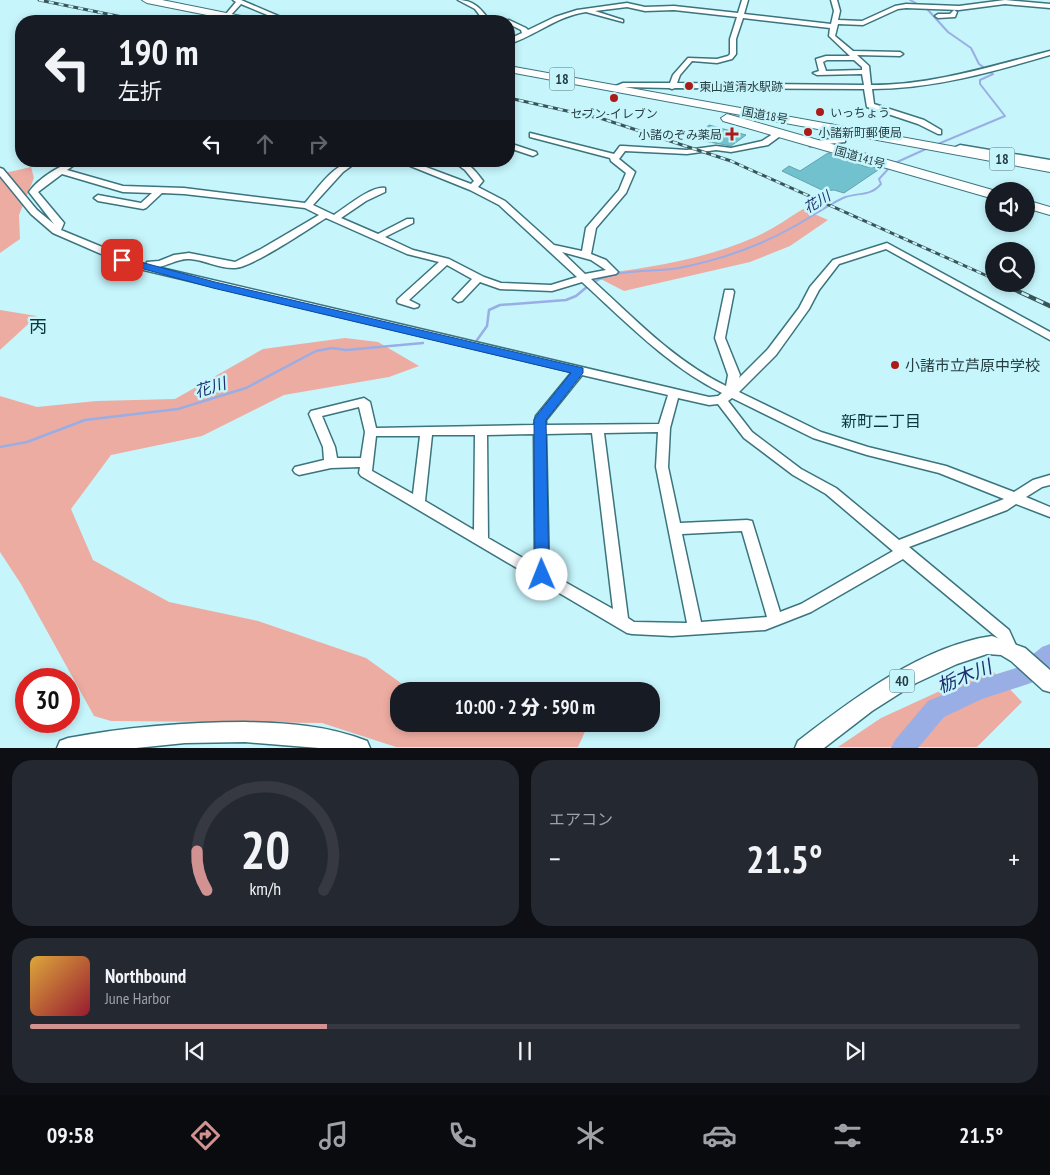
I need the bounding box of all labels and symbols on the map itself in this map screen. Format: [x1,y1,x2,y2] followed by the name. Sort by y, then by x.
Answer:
[550,68,574,90] road number: 18
[699,79,783,94] place label: 東山道清水駅跡
[683,80,695,92] marker: 東山道清水駅跡
[608,92,620,104] marker: セブン-イレブン
[741,104,789,126] street label: 国道18号
[830,105,890,120] place label: いっちょう
[570,106,658,121] place label: セブン-イレブン
[814,106,826,118] marker: いっちょう
[818,125,902,140] place label: 小諸新町郵便局
[802,126,814,138] marker: 小諸新町郵便局
[638,127,722,142] place label: 小諸のぞみ薬局
[726,128,738,140] marker: 小諸のぞみ薬局
[833,143,887,171] street label: 国道141号
[990,148,1014,170] road number: 18
[800,186,835,217] water label: 花川
[101,239,143,281] pin
[29,315,47,338] district label: 丙
[905,356,1040,375] place label: 小諸市立芦原中学校
[889,359,901,371] marker: 小諸市立芦原中学校
[192,372,230,401] water label: 花川
[841,411,921,431] district label: 新町二丁目
[515,548,567,600] position arrow
[933,653,997,698] water label: 栃木川
[15,668,80,733] speed limit sign: 30
[890,669,914,692] road number: 40

